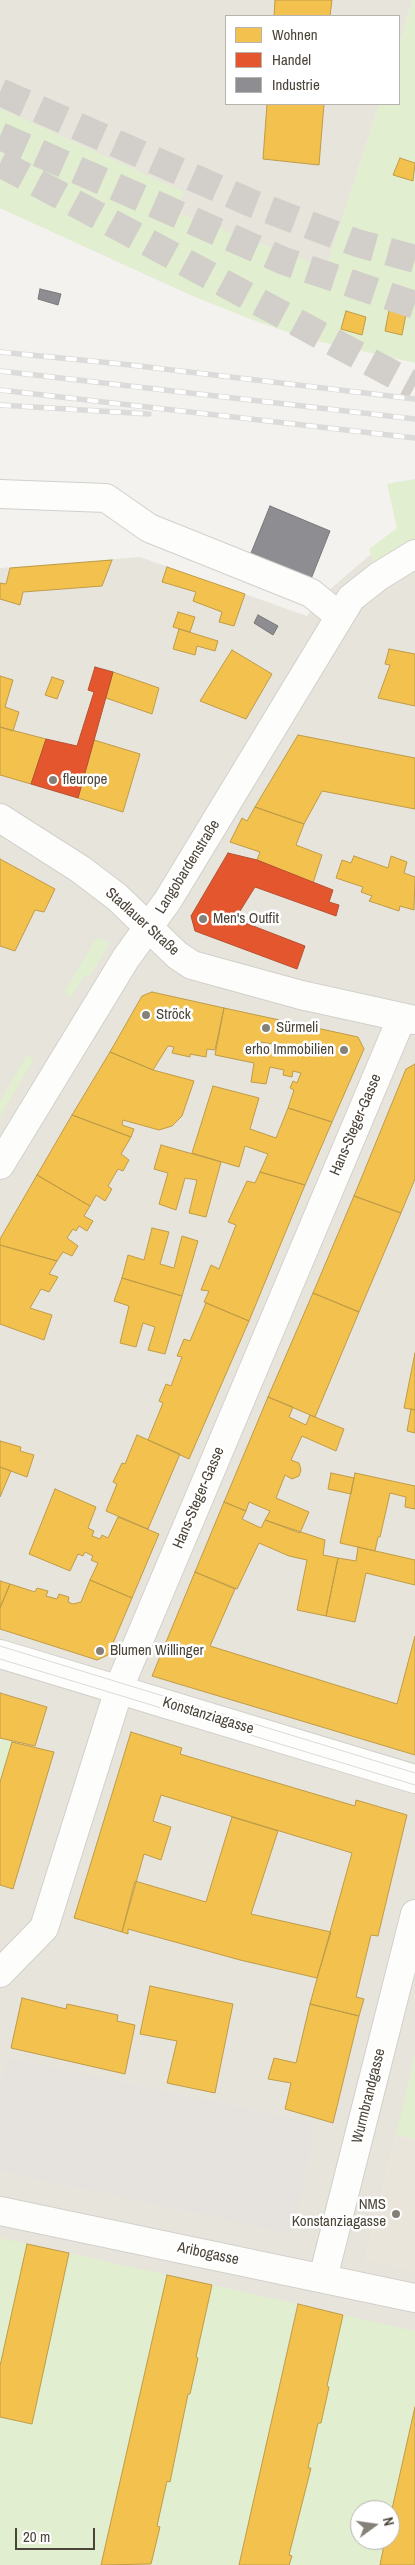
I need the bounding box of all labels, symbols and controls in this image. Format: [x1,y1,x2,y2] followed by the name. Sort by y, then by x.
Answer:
[225,15,400,105] legend
[272,24,318,45] text: Wohnen
[272,49,311,70] text: Handel
[272,74,320,95] text: Industrie
[63,771,107,789] place label: fleurope
[47,774,59,786] marker: fleurope
[152,817,224,917] street label: Langobardenstraße
[101,884,183,960] street label: Stadlauer Straße
[213,910,279,928] place label: Men's Outfit
[197,913,209,925] marker: Men's Outfit
[156,1006,191,1024] place label: Ströck
[140,1009,152,1021] marker: Ströck
[276,1019,318,1037] place label: Sürmeli
[260,1022,272,1034] marker: Sürmeli
[245,1041,334,1059] place label: erho Immobilien
[338,1044,350,1056] marker: erho Immobilien
[326,1071,386,1179] street label: Hans-Steger-Gasse
[169,1444,229,1552] street label: Hans-Steger-Gasse
[110,1642,204,1660] place label: Blumen Willinger
[94,1645,106,1657] marker: Blumen Willinger
[160,1694,256,1738] street label: Konstanziagasse
[349,2047,389,2145] street label: Wurmbrandgasse
[292,2196,386,2231] place label: NMS Konstanziagasse
[390,2208,402,2220] marker: NMS Konstanziagasse
[176,2239,240,2269] street label: Aribogasse
[350,2500,400,2550] north arrow
[379,2515,398,2528] text: N
[18,2518,98,2550] scale bar
[23,2526,50,2547] text: 20 m

